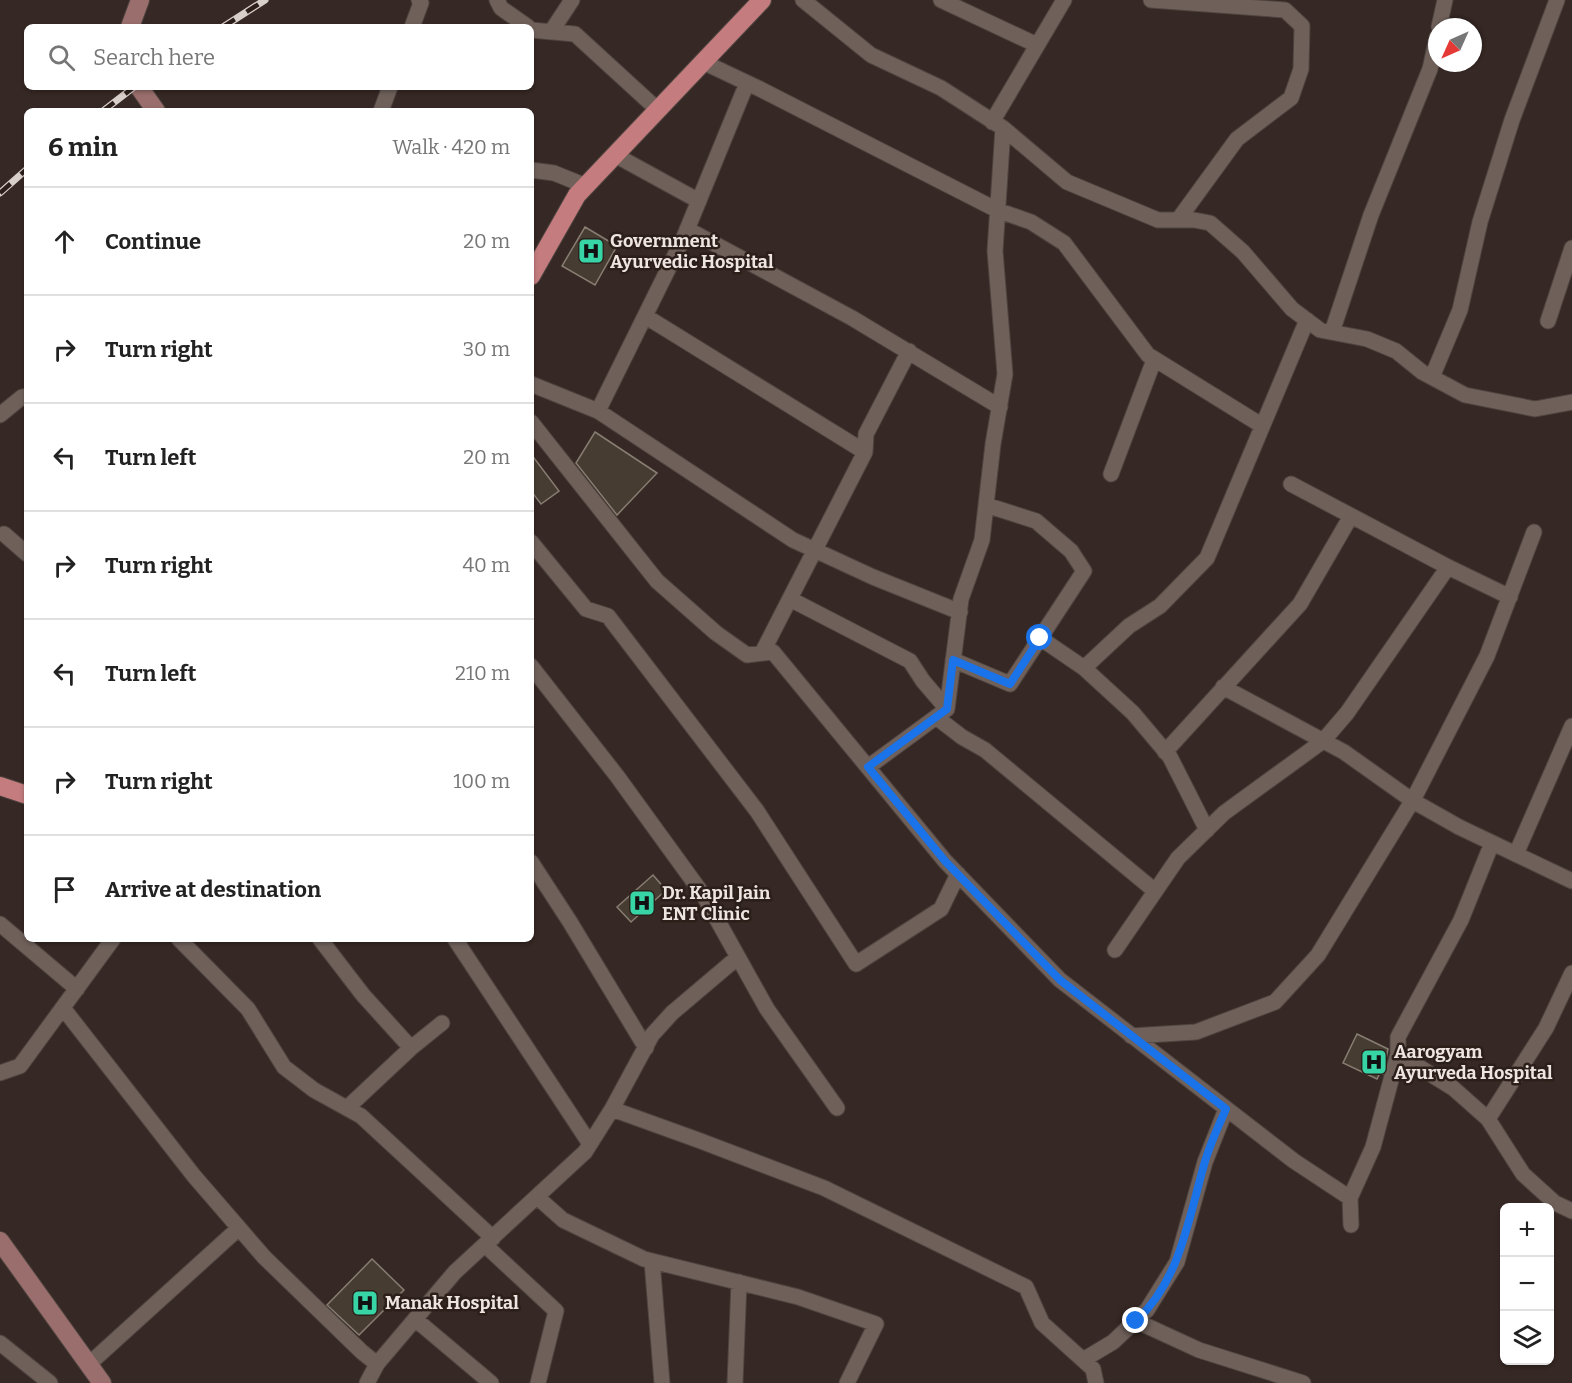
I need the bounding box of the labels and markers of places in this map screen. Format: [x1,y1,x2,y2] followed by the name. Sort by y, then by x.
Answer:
[610,230,774,273] place label: Government Ayurvedic Hospital
[576,236,606,266] hospital icon: Government Ayurvedic Hospital
[662,882,771,925] place label: Dr. Kapil Jain ENT Clinic
[627,888,657,918] hospital icon: Dr. Kapil Jain ENT Clinic
[1394,1041,1553,1084] place label: Aarogyam Ayurveda Hospital
[1359,1047,1389,1077] hospital icon: Aarogyam Ayurveda Hospital
[350,1288,380,1318] hospital icon: Manak Hospital
[385,1292,519,1314] place label: Manak Hospital

